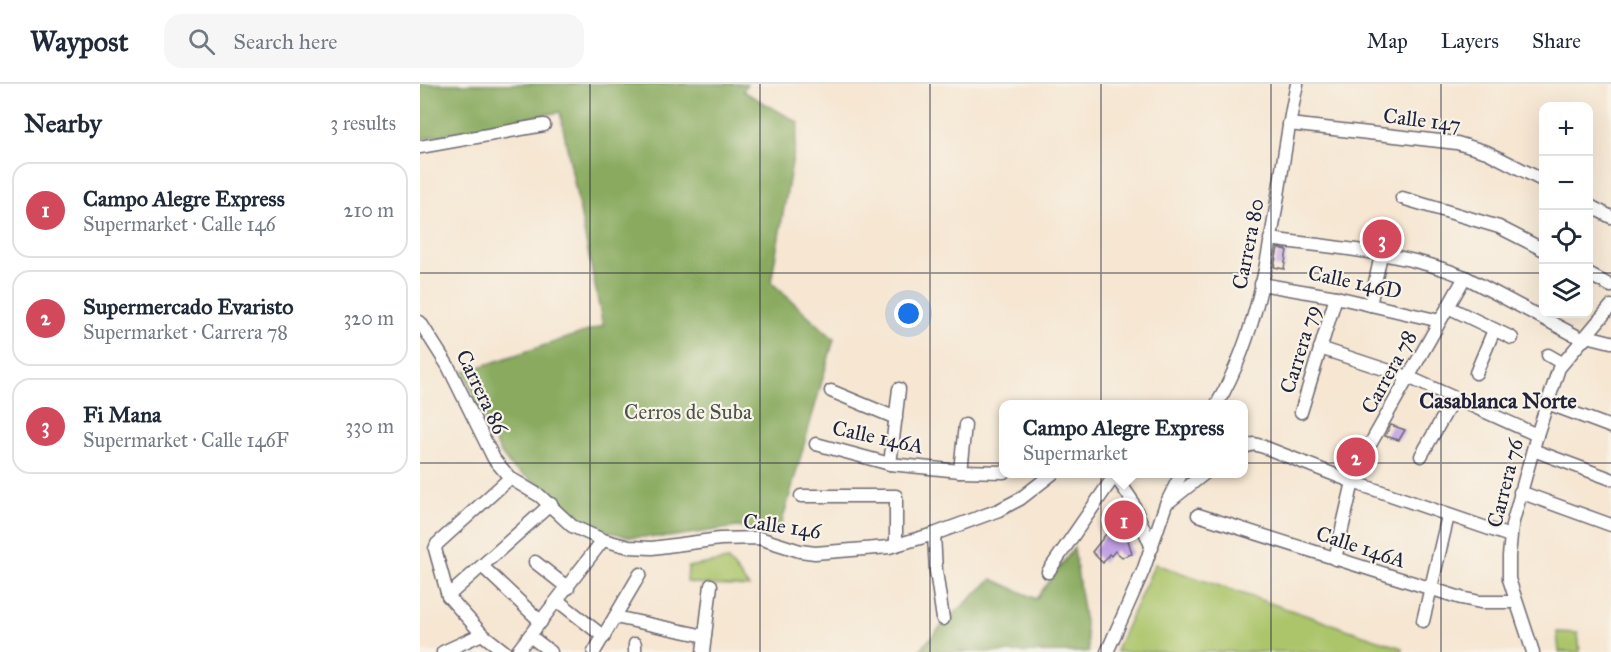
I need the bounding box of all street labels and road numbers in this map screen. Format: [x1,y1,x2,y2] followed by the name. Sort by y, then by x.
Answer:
[1382,102,1462,138] street label: Calle 147
[1226,196,1270,292] street label: Carrera 80
[1306,259,1404,305] street label: Calle 146D
[1274,302,1326,396] street label: Carrera 79
[1356,326,1422,418] street label: Carrera 78
[450,346,514,440] street label: Carrera 86
[830,415,926,459] street label: Calle 146A
[1481,435,1529,530] street label: Carrera 76
[741,508,824,545] street label: Calle 146
[1313,520,1409,574] street label: Calle 146A

